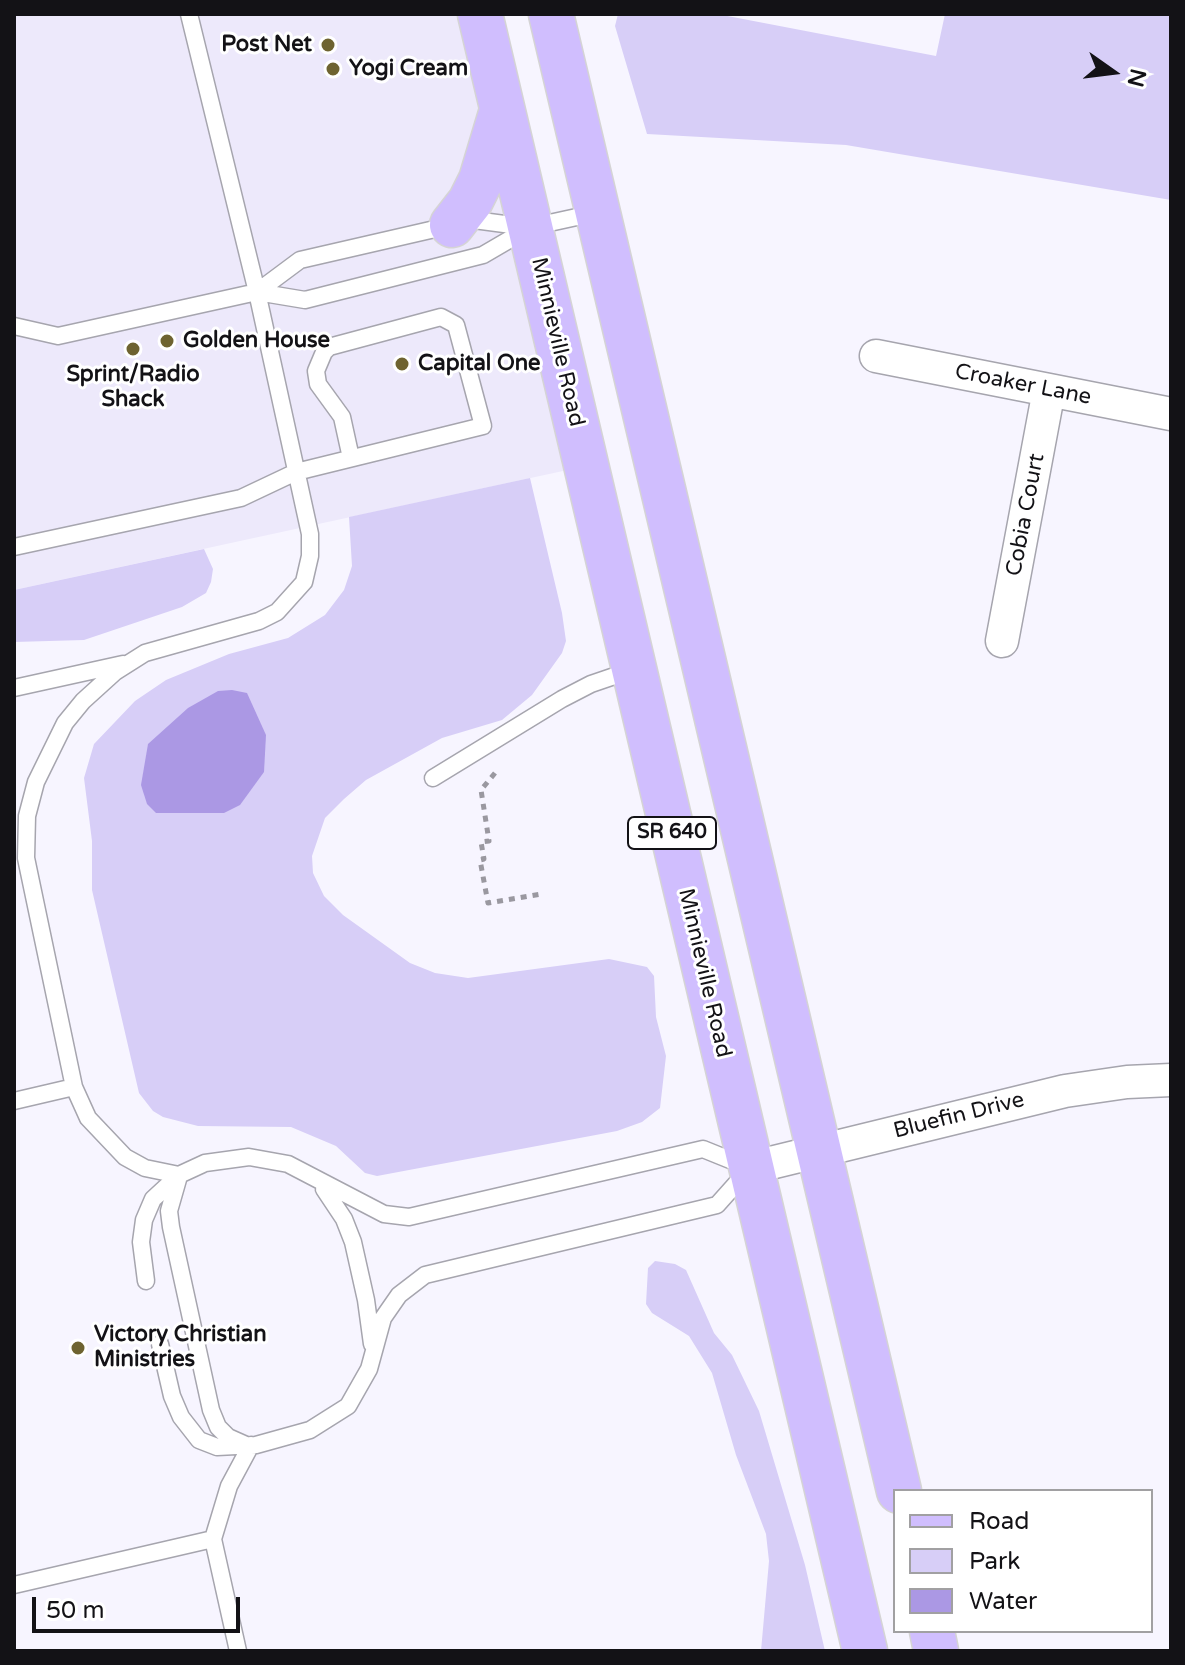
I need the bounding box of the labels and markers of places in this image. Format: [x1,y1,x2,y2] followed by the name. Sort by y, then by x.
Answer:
[221,32,312,58] place label: Post Net
[319,36,337,54] marker: Post Net
[349,56,468,82] place label: Yogi Cream
[324,60,342,78] marker: Yogi Cream
[183,328,330,354] place label: Golden House
[158,332,176,350] marker: Golden House
[124,340,142,358] marker: Sprint/Radio Shack
[418,351,540,377] place label: Capital One
[393,355,411,373] marker: Capital One
[66,362,200,414] place label: Sprint/Radio Shack
[94,1322,267,1374] place label: Victory Christian Ministries
[69,1339,87,1357] marker: Victory Christian Ministries

